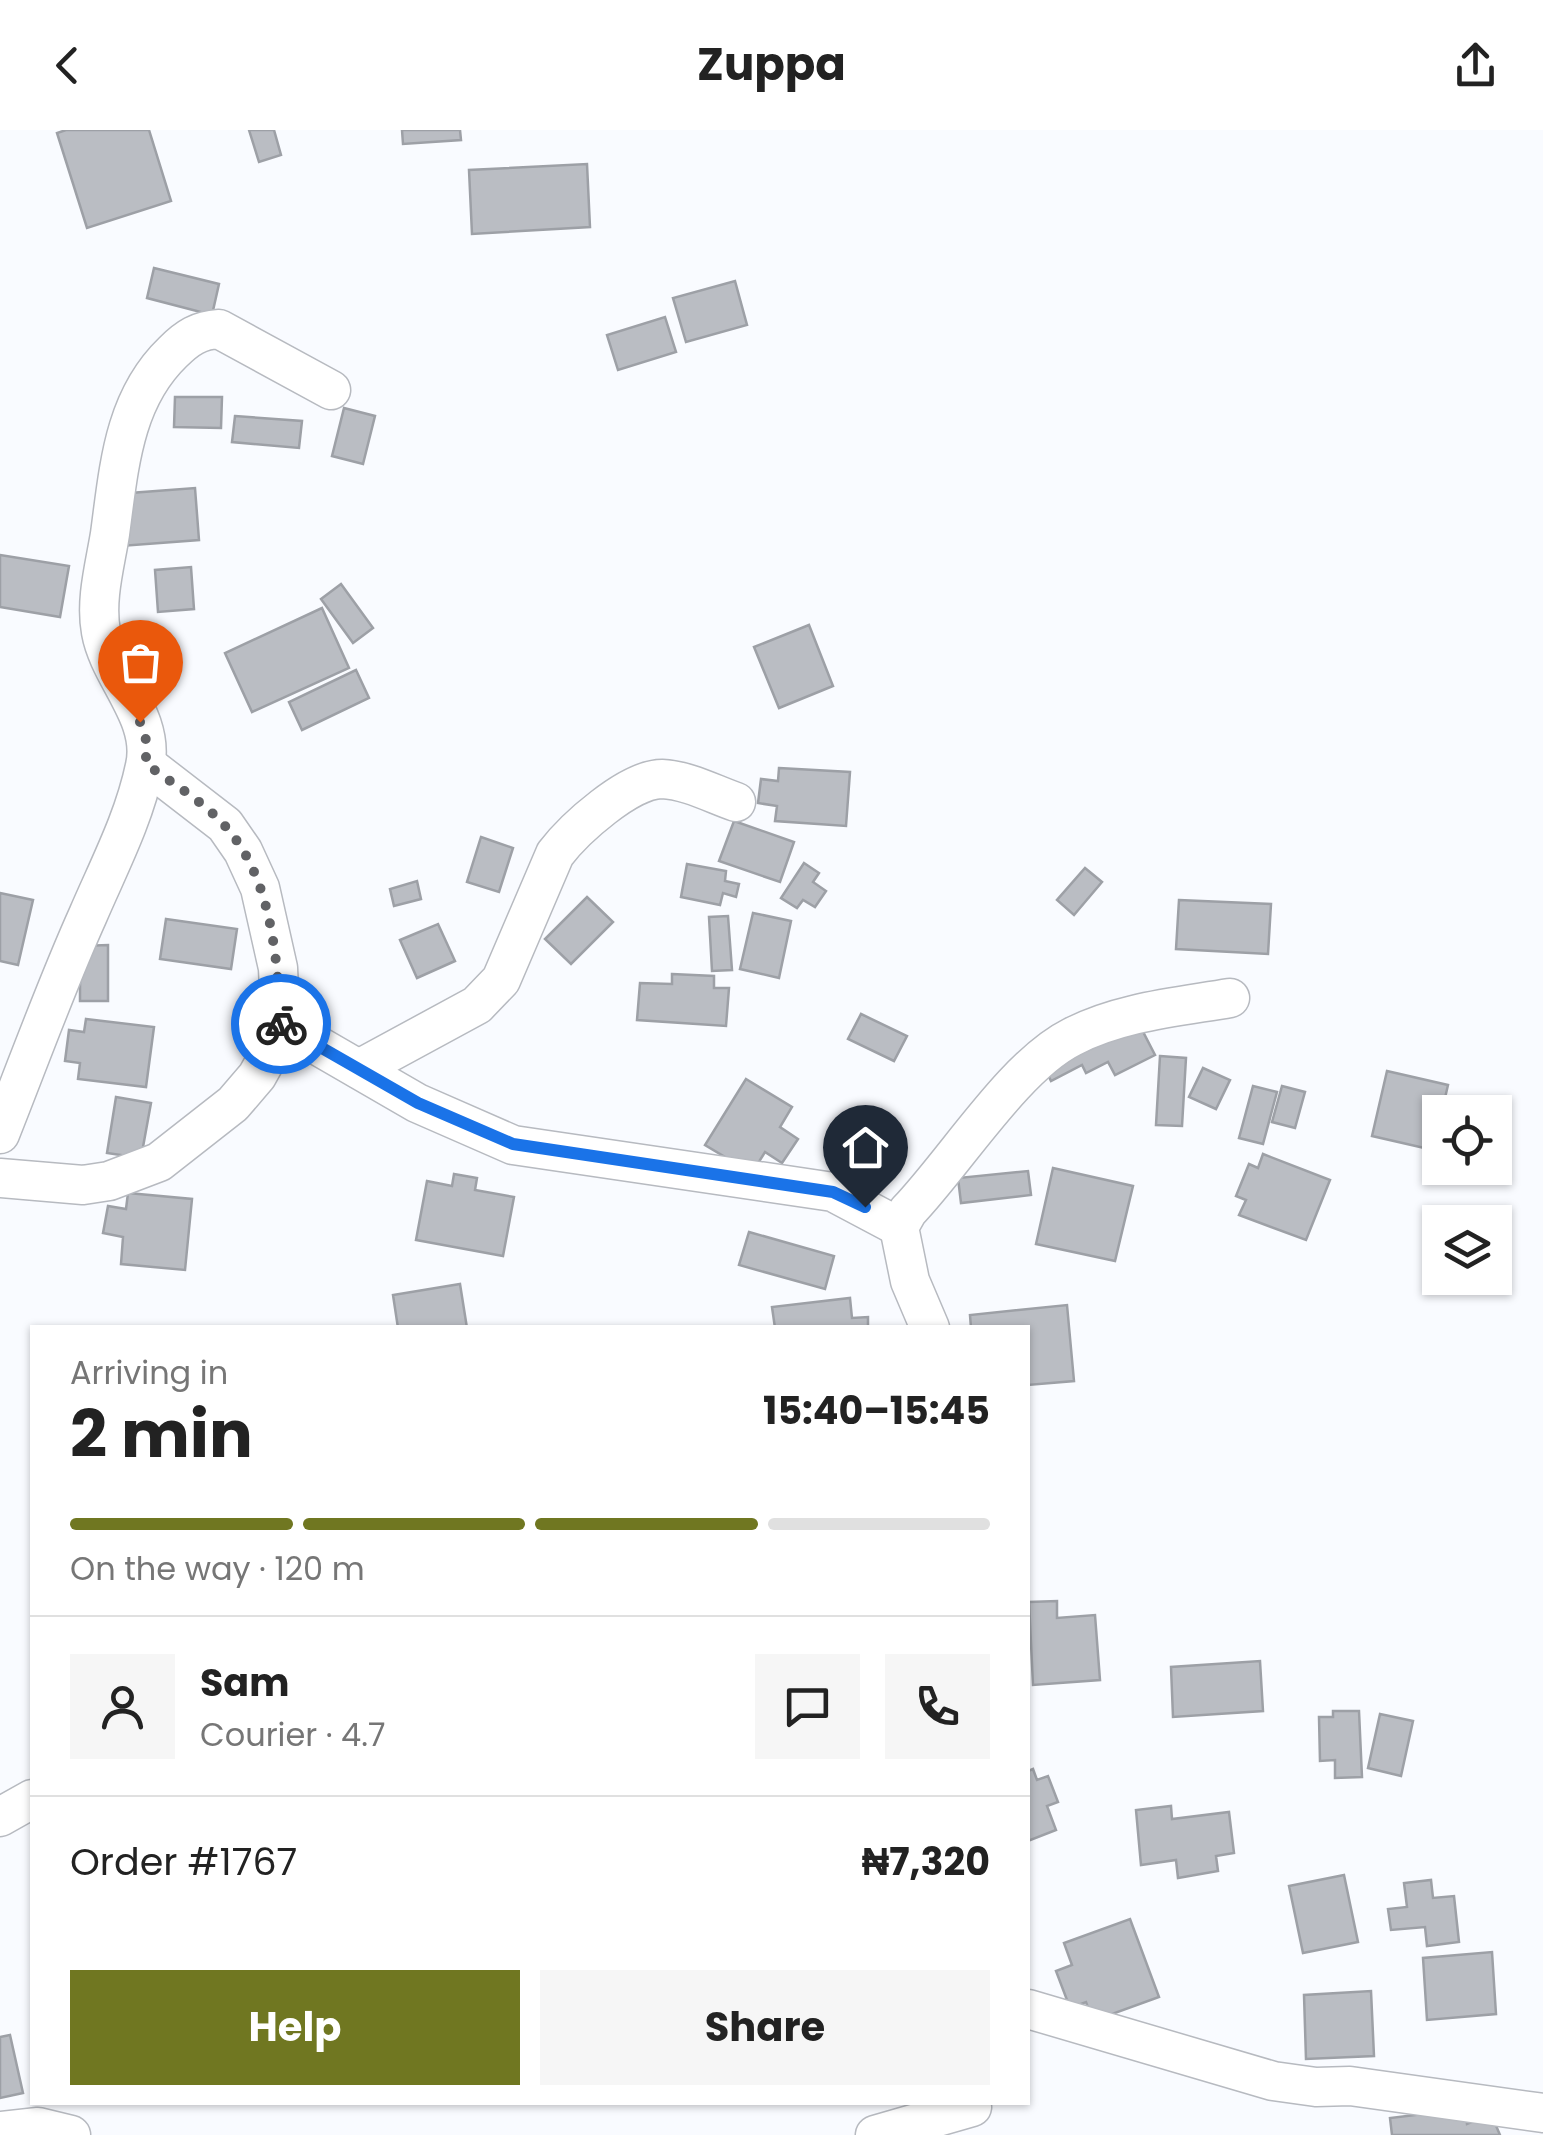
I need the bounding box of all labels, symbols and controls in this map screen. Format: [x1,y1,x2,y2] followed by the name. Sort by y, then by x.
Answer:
[697,33,846,96] text: Zuppa
[40,38,95,93] icon: back
[1448,38,1503,93] icon: share
[98,620,183,723] pin
[113,635,168,690] icon: bag
[231,974,331,1074] courier
[254,997,309,1052] icon: bike
[1422,1095,1512,1295] map controls
[1422,1095,1512,1185] button: locate
[823,1105,908,1208] pin
[838,1120,893,1175] icon: home
[1422,1205,1512,1295] button: layers
[70,1350,228,1395] text: Arriving in
[763,1384,990,1437] text: 15:40–15:45
[70,1389,253,1480] text: 2 min
[70,1546,365,1591] text: On the way · 120 m
[70,1654,175,1759] button: person
[755,1654,860,1759] button: chat
[885,1654,990,1759] button: phone
[200,1656,289,1709] text: Sam
[200,1712,385,1757] text: Courier · 4.7
[70,1835,297,1888] text: Order #1767
[862,1835,990,1888] text: ₦7,320
[70,1970,520,2085] button: Help
[540,1970,990,2085] button: Share

